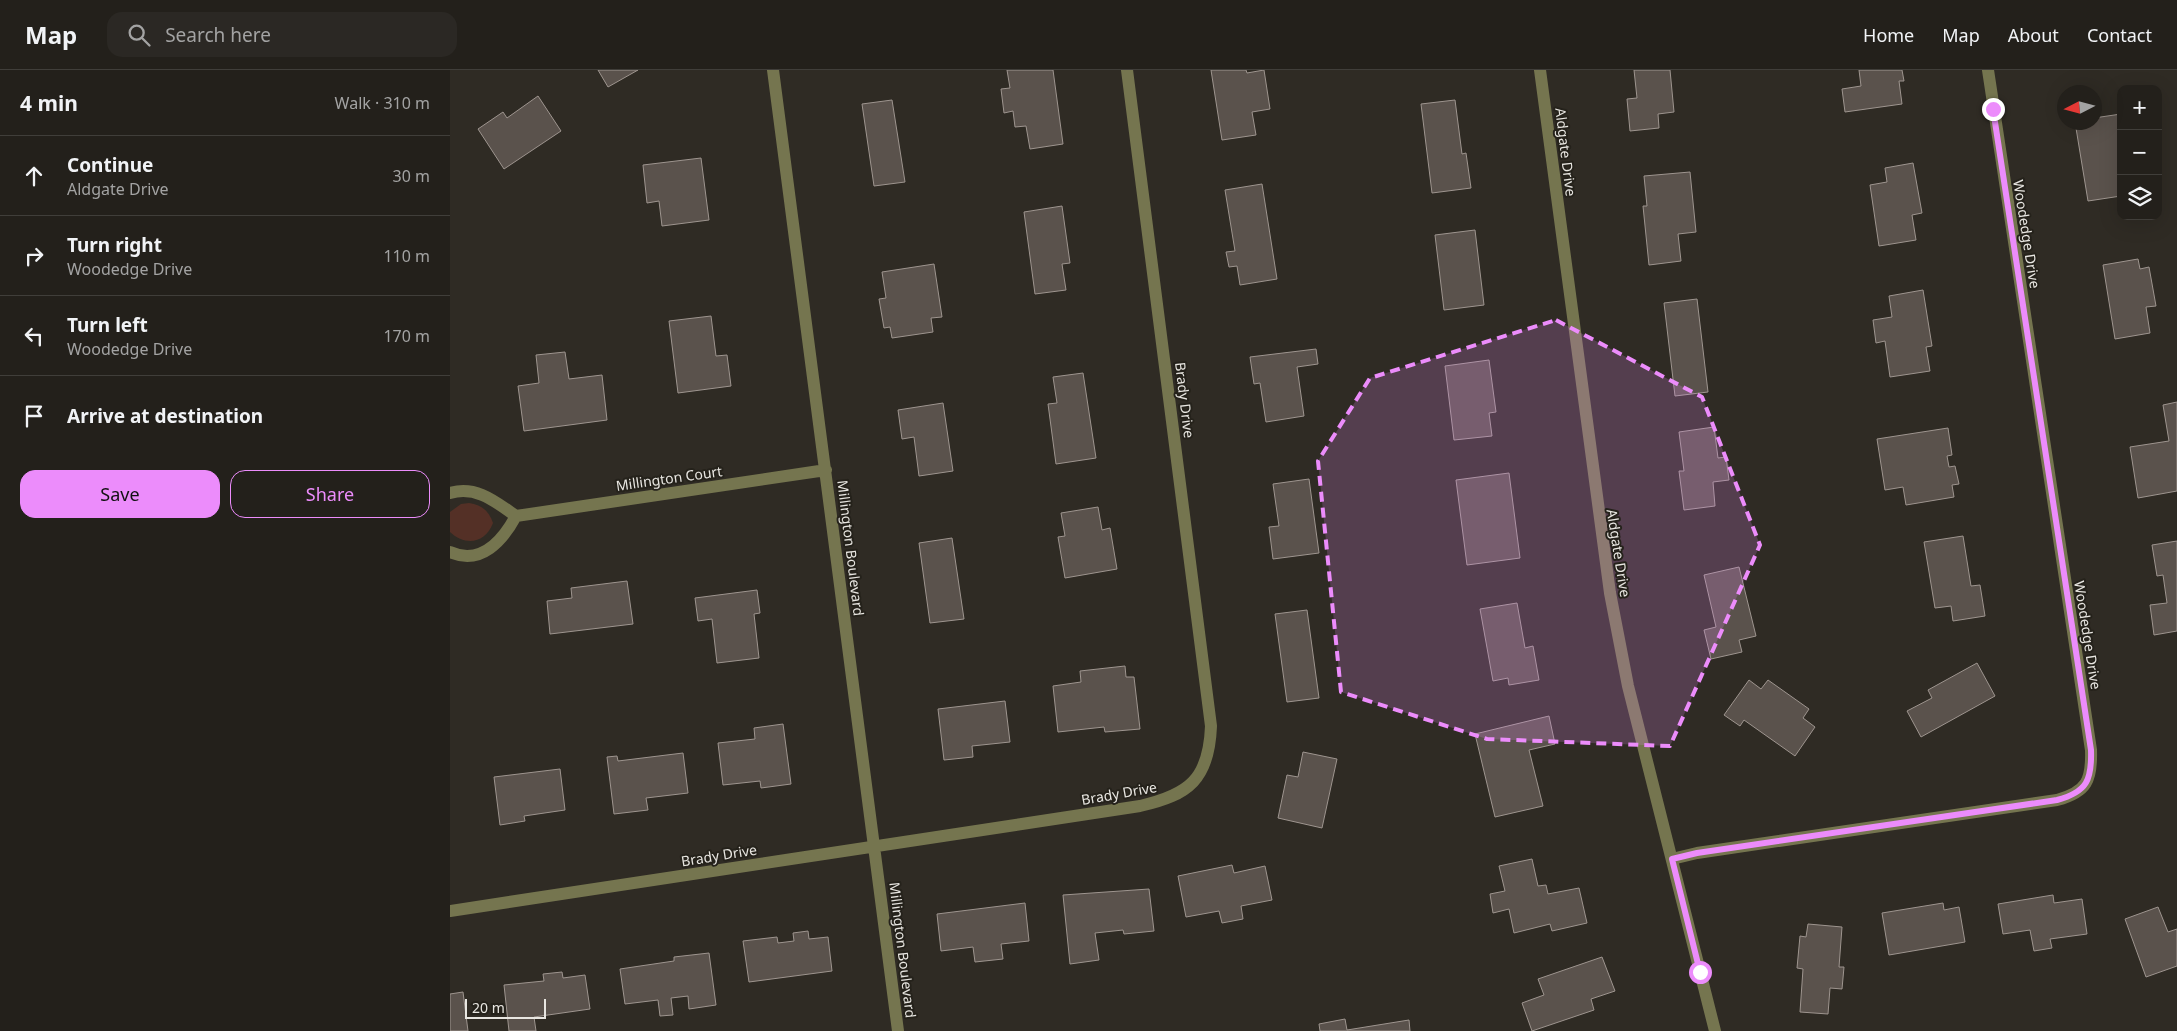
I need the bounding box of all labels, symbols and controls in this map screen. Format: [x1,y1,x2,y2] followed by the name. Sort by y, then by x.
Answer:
[107,12,457,57] search box
[25,18,77,51] text: Map
[125,21,153,49] icon: search
[165,22,271,48] text: Search here
[1863,23,1914,47] text: Home
[1942,23,1980,47] text: Map
[2008,23,2059,47] text: About
[2087,23,2152,47] text: Contact
[2057,85,2102,130] north arrow
[2117,85,2162,220] map controls
[2117,85,2162,130] button: +
[20,89,78,117] text: 4 min
[335,92,430,114] text: Walk · 310 m
[1982,98,2005,121] route end
[1551,107,1581,197] street label: Aldgate Drive
[2117,130,2162,175] button: −
[67,152,153,178] text: Continue
[20,162,48,190] icon: ahead
[393,165,430,187] text: 30 m
[2117,175,2162,220] button: layers
[67,178,169,200] text: Aldgate Drive
[2009,178,2045,290] street label: Woodedge Drive
[67,232,162,258] text: Turn right
[20,242,48,270] icon: right
[383,245,430,267] text: 110 m
[67,258,192,280] text: Woodedge Drive
[67,312,148,338] text: Turn left
[20,322,48,350] icon: left
[383,325,430,347] text: 170 m
[67,338,192,360] text: Woodedge Drive
[1171,361,1199,439] street label: Brady Drive
[20,402,48,430] icon: arrive
[67,403,263,429] text: Arrive at destination
[615,461,723,495] street label: Millington Court
[20,470,220,518] button: Save
[230,470,430,518] button: Share
[833,479,869,617] street label: Millington Boulevard
[1603,508,1635,598] street label: Aldgate Drive
[2070,579,2106,691] street label: Woodedge Drive
[1080,777,1158,809] street label: Brady Drive
[680,840,758,870] street label: Brady Drive
[885,881,921,1019] street label: Millington Boulevard
[1689,961,1712,984] route start
[465,996,546,1019] scale bar
[472,998,505,1017] text: 20 m

